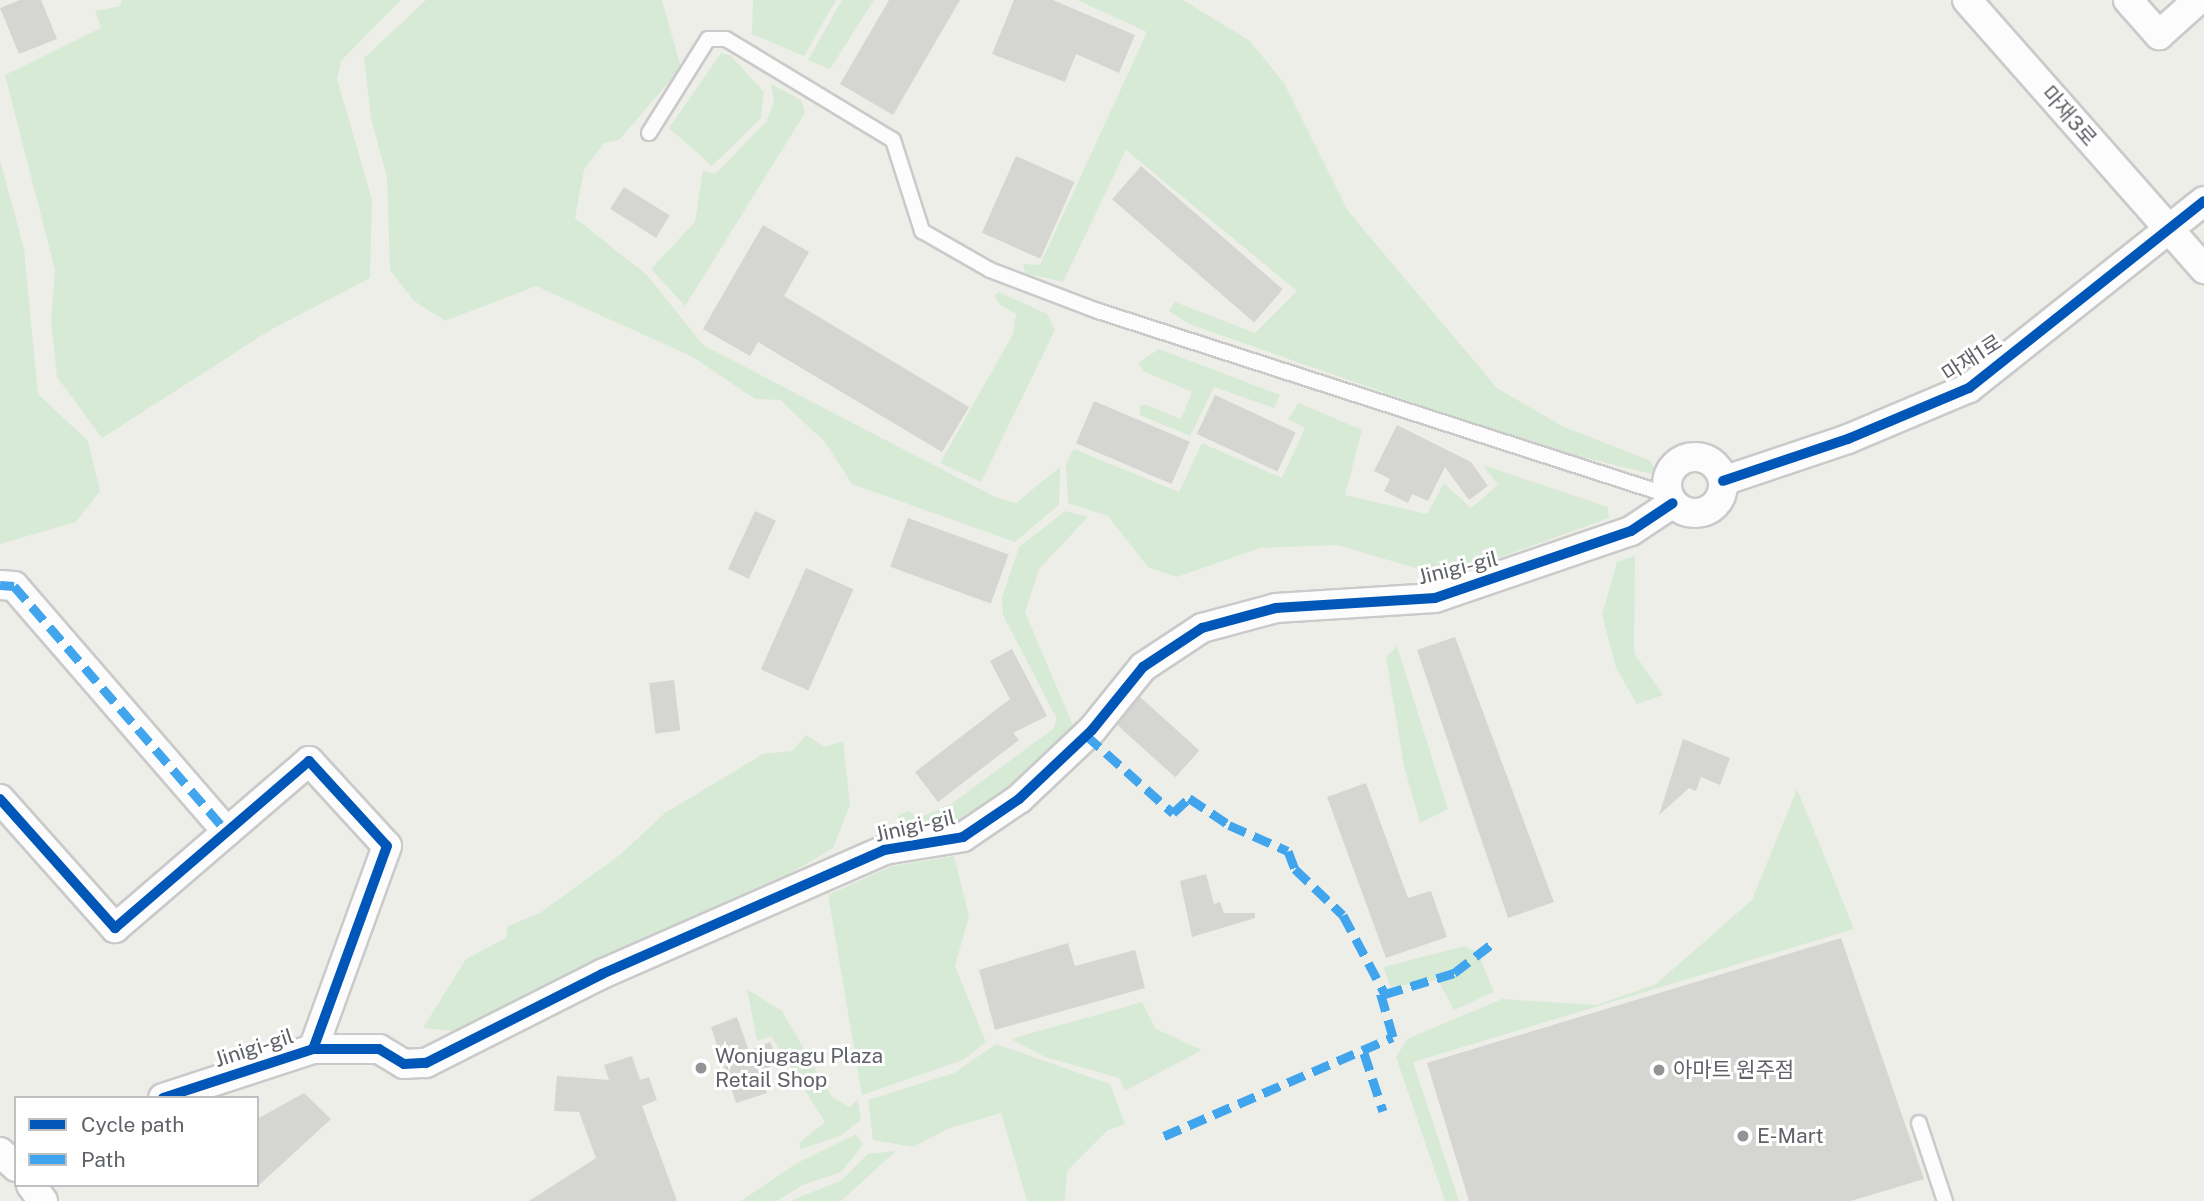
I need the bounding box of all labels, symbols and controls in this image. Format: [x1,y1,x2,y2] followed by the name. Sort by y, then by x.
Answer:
[2036,81,2102,151] street label: 마재3로
[1937,329,2007,387] street label: 마재1로
[1415,546,1501,590] street label: Jinigi-gil
[872,805,958,847] street label: Jinigi-gil
[211,1023,297,1073] street label: Jinigi-gil
[715,1043,883,1093] place label: Wonjugagu Plaza Retail Shop
[1673,1057,1794,1083] place label: 아마트 원주점
[693,1060,709,1076] marker: Wonjugagu Plaza Retail Shop
[1651,1062,1667,1078] marker: 아마트 원주점
[14,1096,259,1187] legend
[81,1112,184,1137] text: Cycle path
[1757,1123,1824,1149] place label: E-Mart
[1735,1128,1751,1144] marker: E-Mart
[81,1147,126,1172] text: Path

